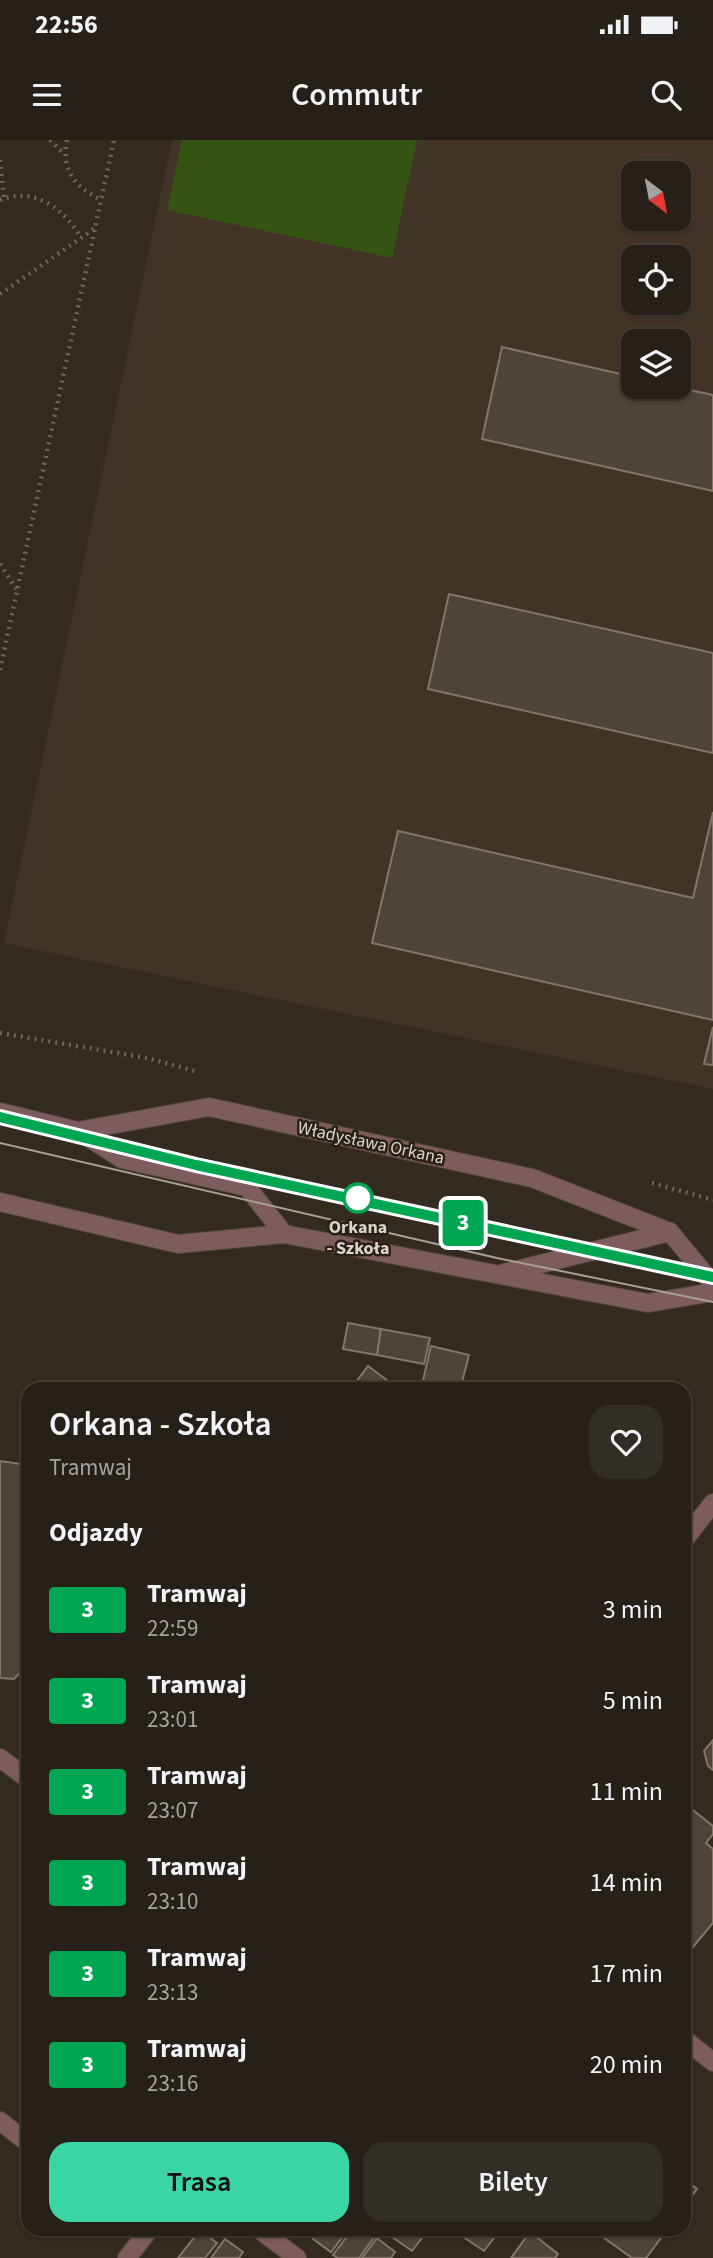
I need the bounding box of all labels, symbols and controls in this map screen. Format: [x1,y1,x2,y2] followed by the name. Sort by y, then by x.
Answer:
[35,6,98,43] text: 22:56
[291,72,422,118] text: Commutr
[28,76,66,114] icon: menu
[647,76,685,114] icon: search
[621,161,691,231] north arrow
[621,161,691,399] map controls
[621,245,691,315] button: locate
[621,329,691,399] button: layers
[295,1115,447,1171] street label: Władysława Orkana
[343,1183,373,1213] marker: Orkana - Szkoła
[440,1200,486,1246] line badge: 3
[457,1205,469,1240] text: 3
[327,1215,389,1261] place label: Orkana - Szkoła
[49,1401,272,1448] text: Orkana - Szkoła
[589,1405,663,1479] button: heart
[49,1451,132,1484] text: Tramwaj
[49,1514,143,1551] text: Odjazdy
[147,1575,247,1612] text: Tramwaj
[603,1591,663,1628] text: 3 min
[81,1592,94,1627] text: 3
[147,1612,198,1645] text: 22:59
[147,1666,247,1703] text: Tramwaj
[603,1682,663,1719] text: 5 min
[81,1683,94,1718] text: 3
[147,1703,198,1736] text: 23:01
[147,1757,247,1794] text: Tramwaj
[590,1773,663,1810] text: 11 min
[81,1774,94,1809] text: 3
[147,1794,198,1827] text: 23:07
[147,1848,247,1885] text: Tramwaj
[590,1864,663,1901] text: 14 min
[81,1865,94,1900] text: 3
[147,1885,198,1918] text: 23:10
[147,1939,247,1976] text: Tramwaj
[590,1955,663,1992] text: 17 min
[81,1956,94,1991] text: 3
[147,1976,198,2009] text: 23:13
[147,2030,247,2067] text: Tramwaj
[590,2046,663,2083] text: 20 min
[81,2047,94,2082] text: 3
[147,2067,198,2100] text: 23:16
[49,2142,349,2222] button: Trasa
[363,2142,663,2222] button: Bilety

